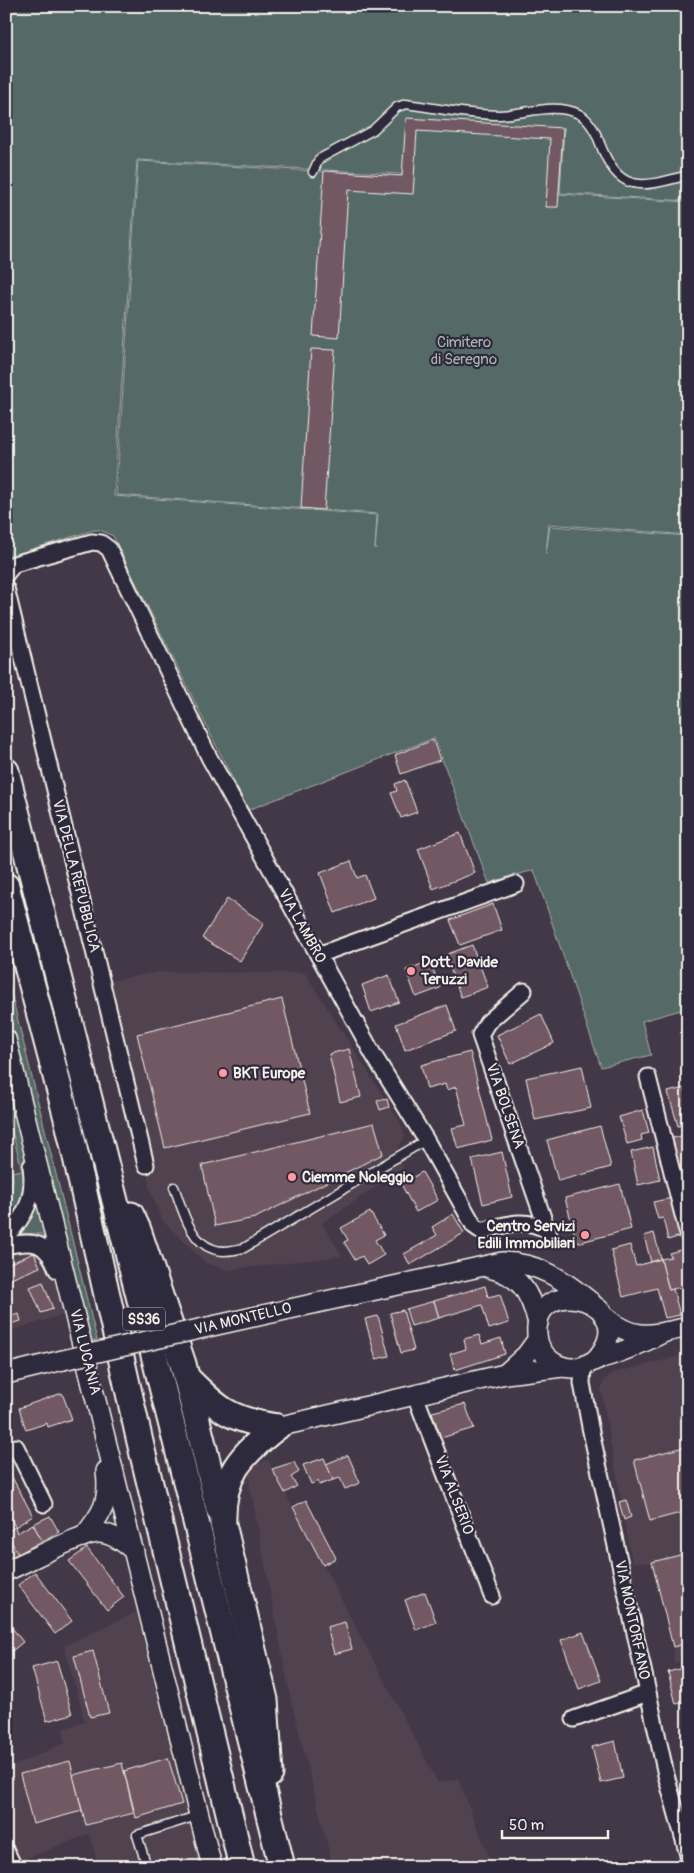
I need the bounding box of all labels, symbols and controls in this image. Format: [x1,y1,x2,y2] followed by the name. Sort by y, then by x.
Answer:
[431,333,497,369] park label: Cimitero di Seregno
[48,798,104,955] street label: VIA DELLA REPUBBLICA
[274,886,330,966] street label: VIA LAMBRO
[420,953,498,989] place label: Dott. Davide Teruzzi
[405,965,417,977] marker: Dott. Davide Teruzzi
[481,1061,529,1152] street label: VIA BOLSENA
[233,1064,306,1083] place label: BKT Europe
[217,1067,229,1079] marker: BKT Europe
[302,1168,413,1187] place label: Ciemme Noleggio
[286,1171,298,1183] marker: Ciemme Noleggio
[477,1217,575,1253] place label: Centro Servizi Edili Immobiliari
[579,1229,591,1241] marker: Centro Servizi Edili Immobiliari
[193,1299,293,1339] street label: VIA MONTELLO
[65,1307,105,1397] street label: VIA LUCANIA
[123,1308,165,1330] road number: SS36
[430,1453,478,1537] street label: VIA ALSERIO
[610,1559,654,1681] street label: VIA MONTORFANO
[502,1808,608,1840] scale bar
[509,1816,544,1835] text: 50 m

